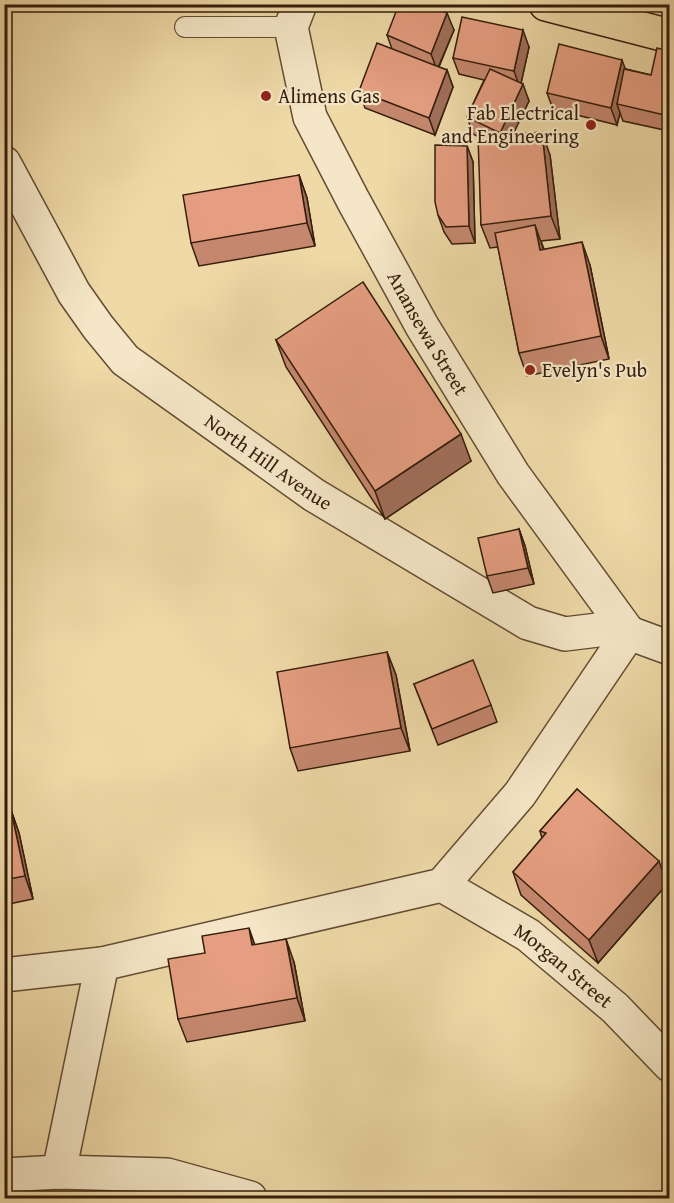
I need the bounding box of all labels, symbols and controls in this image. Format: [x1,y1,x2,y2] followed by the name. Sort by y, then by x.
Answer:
[278,81,380,110] place label: Alimens Gas
[259,89,273,103] marker: Alimens Gas
[441,98,579,150] place label: Fab Electrical and Engineering
[584,118,598,132] marker: Fab Electrical and Engineering
[381,266,476,401] street label: Anansewa Street
[542,355,647,384] place label: Evelyn's Pub
[523,363,537,377] marker: Evelyn's Pub
[199,406,338,517] street label: North Hill Avenue
[509,915,619,1014] street label: Morgan Street

